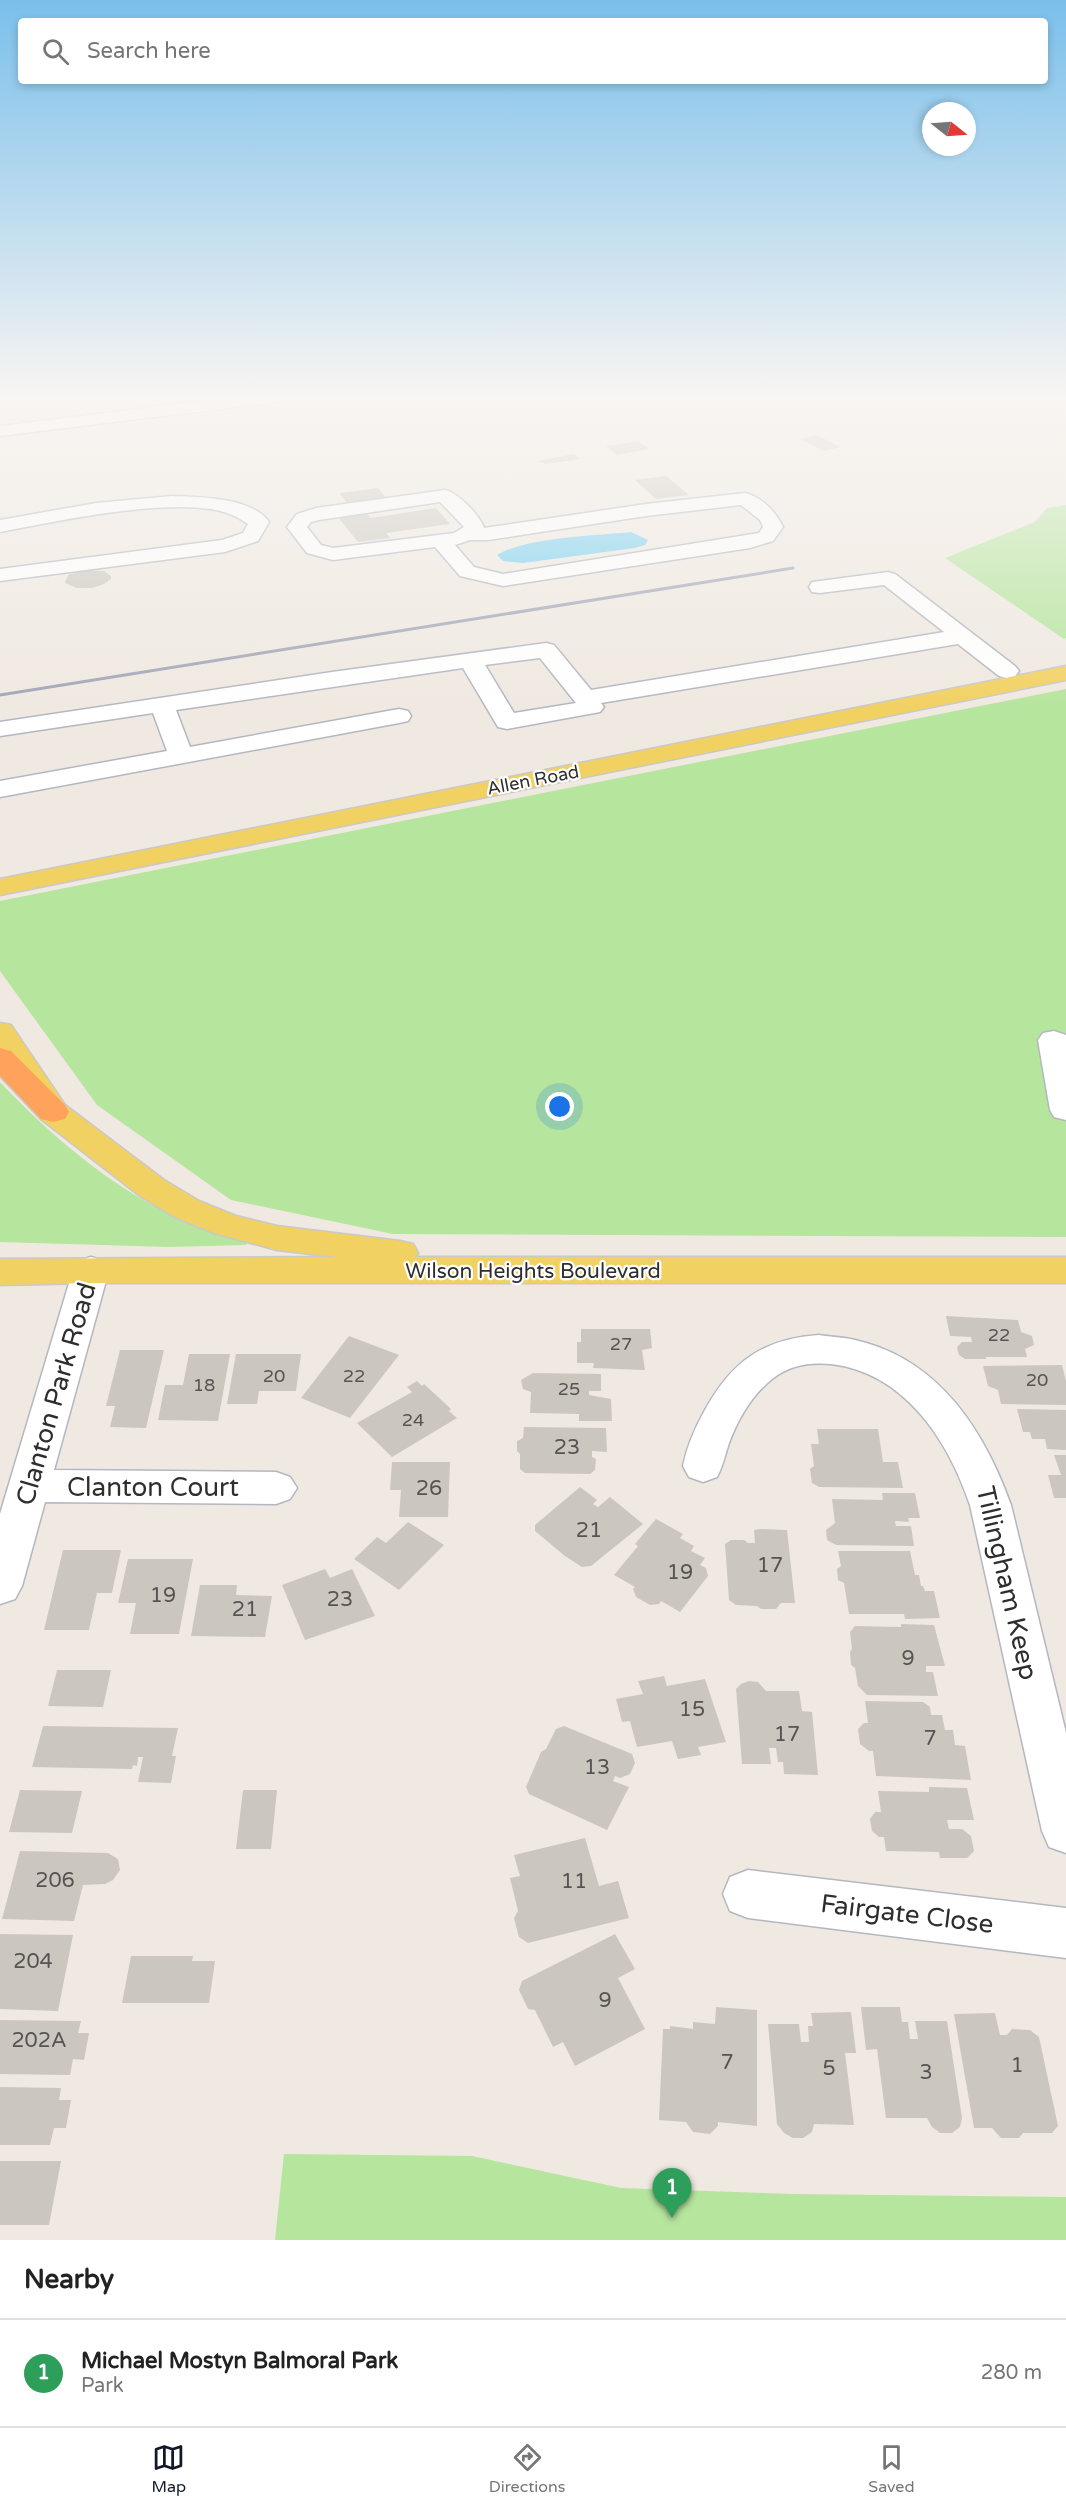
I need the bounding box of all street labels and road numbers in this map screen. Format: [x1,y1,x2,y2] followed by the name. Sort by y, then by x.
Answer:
[485,760,581,800] street label: Allen Road
[405,1259,661,1284] street label: Wilson Heights Boulevard
[9,1279,103,1509] street label: Clanton Park Road
[67,1472,239,1503] street label: Clanton Court
[970,1483,1044,1683] street label: Tillingham Keep
[819,1888,995,1940] street label: Fairgate Close

